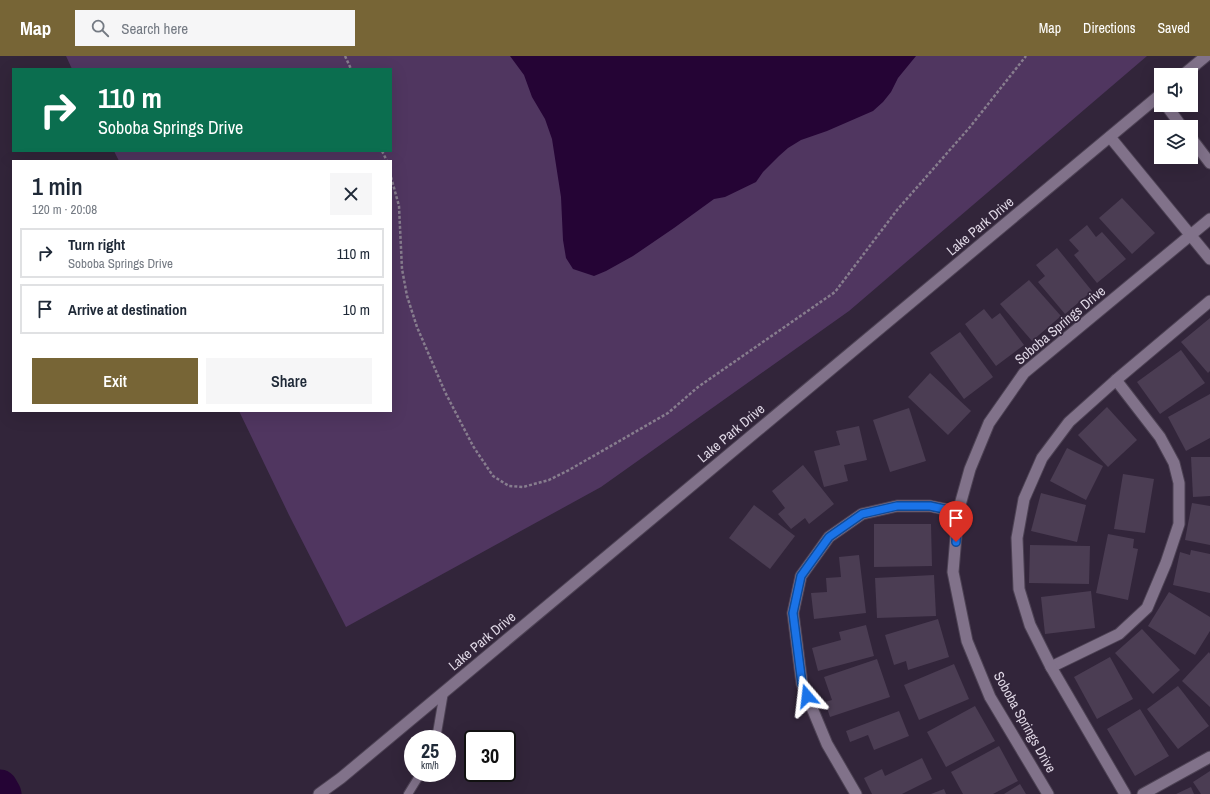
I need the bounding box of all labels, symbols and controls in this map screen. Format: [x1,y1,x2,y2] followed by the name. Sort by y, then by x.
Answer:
[75,10,355,46] search box
[20,15,51,41] text: Map
[89,17,111,39] icon: search
[121,18,188,39] text: Search here
[1039,19,1061,37] text: Map
[1083,19,1135,37] text: Directions
[1157,19,1190,37] text: Saved
[1154,68,1198,164] map controls
[1154,68,1198,112] button: sound
[98,79,162,117] text: 110 m
[32,84,84,136] icon: right
[98,115,243,140] text: Soboba Springs Drive
[1154,120,1198,164] button: layers
[32,170,83,202] text: 1 min
[330,173,372,215] button: close
[943,193,1017,259] street label: Lake Park Drive
[32,201,97,218] text: 120 m · 20:08
[68,234,125,255] text: Turn right
[34,242,56,264] icon: right
[337,243,370,264] text: 110 m
[68,255,173,272] text: Soboba Springs Drive
[1011,282,1109,368] street label: Soboba Springs Drive
[34,298,56,320] icon: arrive
[68,299,187,320] text: Arrive at destination
[343,299,370,320] text: 10 m
[32,358,198,404] button: Exit
[206,358,372,404] button: Share
[694,400,768,466] street label: Lake Park Drive
[939,501,973,542] pin
[945,507,967,529] icon: arrive
[445,608,519,674] street label: Lake Park Drive
[990,668,1060,776] street label: Soboba Springs Drive
[786,675,828,717] position arrow
[464,730,516,782] speed limit sign: 30
[421,737,439,764] text: 25
[421,759,439,772] text: km/h

